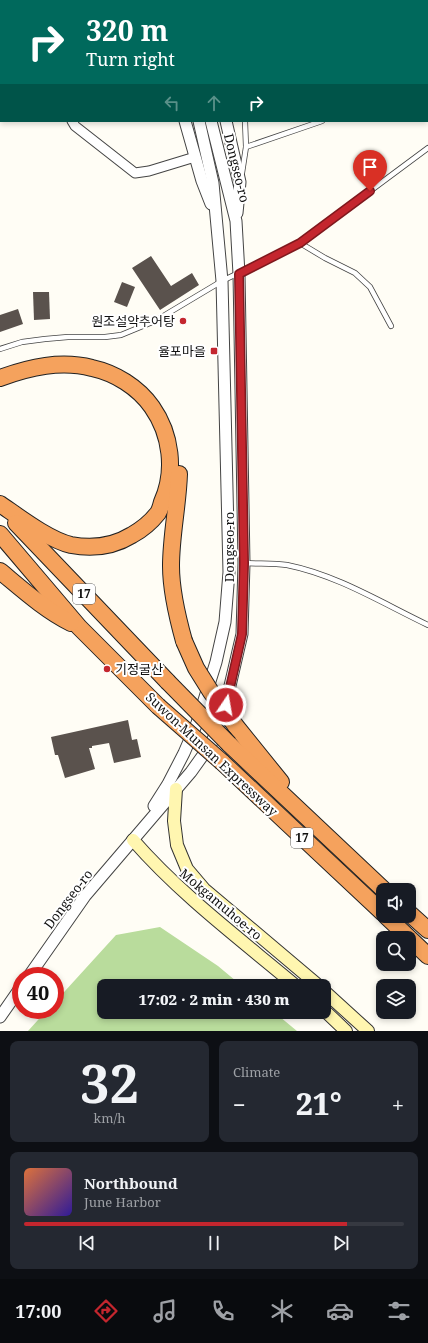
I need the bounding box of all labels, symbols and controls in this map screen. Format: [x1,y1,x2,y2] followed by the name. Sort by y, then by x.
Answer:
[86,11,168,49] text: 320 m
[20,16,72,68] icon: right
[86,47,175,71] text: Turn right
[161,92,183,114] icon: left
[203,92,225,114] icon: ahead
[245,92,267,114] icon: right
[220,132,254,204] street label: Dongseo-ro
[353,150,387,191] pin
[359,156,381,178] icon: arrive
[91,312,175,330] place label: 원조설악추어탕
[178,316,188,326] marker: 원조설악추어탕
[158,342,206,360] place label: 율포마을
[209,346,219,356] marker: 율포마을
[220,512,238,582] street label: Dongseo-ro
[73,584,95,604] road number: 17
[115,660,163,678] place label: 기정굴산
[102,664,112,674] marker: 기정굴산
[205,684,247,726] position arrow
[142,688,282,820] street label: Suwon-Munsan Expressway
[291,828,313,848] road number: 17
[176,864,266,944] street label: Mokgamuhoe-ro
[40,866,96,932] street label: Dongseo-ro
[376,883,416,1019] map controls
[376,883,416,923] button: sound
[376,931,416,971] button: search
[12,967,64,1019] speed limit sign: 40
[376,979,416,1019] button: layers
[138,989,290,1009] text: 17:02 · 2 min · 430 m
[80,1047,139,1118] text: 32
[233,1063,280,1081] text: Climate
[296,1083,342,1124] text: 21°
[233,1089,246,1119] text: −
[392,1089,404,1119] text: +
[94,1109,125,1127] text: km/h
[84,1173,178,1193] text: Northbound
[84,1193,161,1211] text: June Harbor
[76,1232,98,1254] icon: previous
[203,1232,225,1254] icon: pause
[330,1232,352,1254] icon: next
[92,1297,120,1325] icon: directions
[151,1297,179,1325] icon: music
[209,1297,237,1325] icon: phone
[268,1297,296,1325] icon: climate
[326,1297,354,1325] icon: car
[385,1297,413,1325] icon: filters
[15,1299,61,1323] text: 17:00

